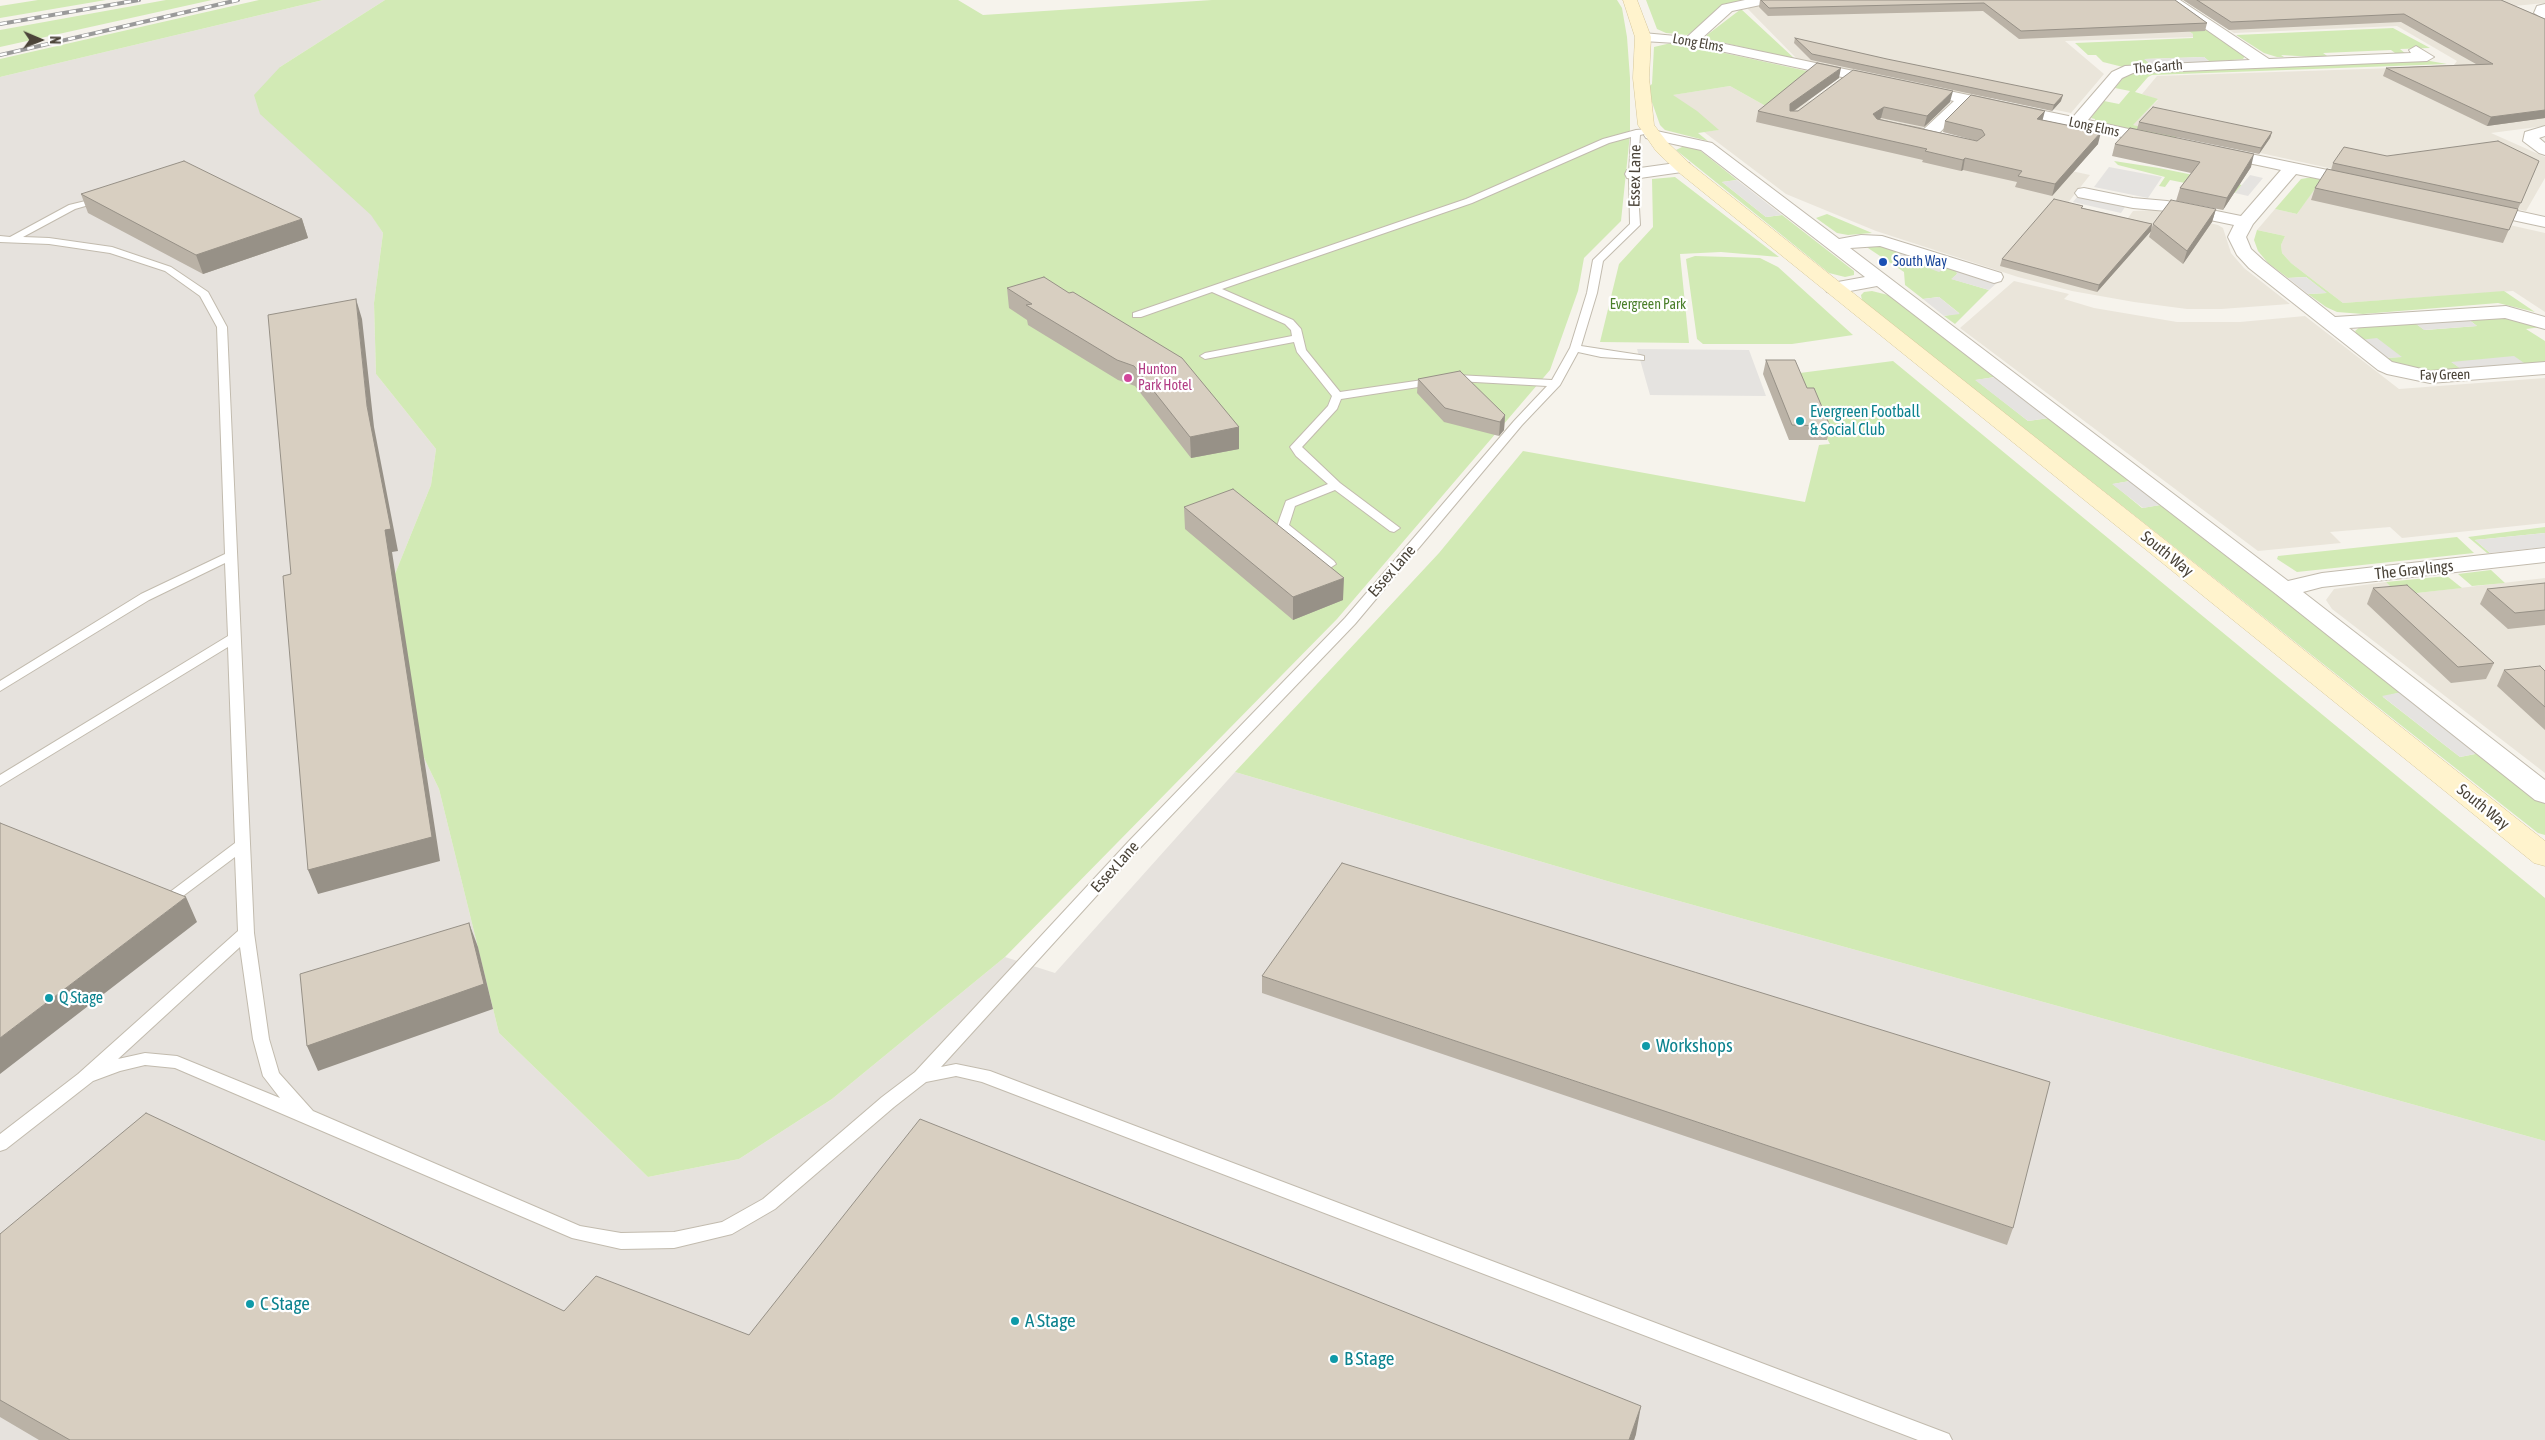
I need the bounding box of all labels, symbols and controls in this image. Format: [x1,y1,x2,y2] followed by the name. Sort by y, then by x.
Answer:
[15,15,65,65] north arrow
[1671,30,1725,56] street label: Long Elms
[47,36,63,45] text: N
[2133,56,2183,78] street label: The Garth
[2067,113,2121,141] street label: Long Elms
[1625,145,1645,207] street label: Essex Lane
[1893,254,1947,270] place label: South Way
[1877,256,1889,268] marker: South Way
[1610,297,1686,313] park label: Evergreen Park
[1138,362,1192,394] place label: Hunton Park Hotel
[2420,366,2470,384] street label: Fay Green
[1122,372,1134,384] marker: Hunton Park Hotel
[1810,402,1920,440] place label: Evergreen Football & Social Club
[1794,415,1806,427] marker: Evergreen Football & Social Club
[2137,527,2197,581] street label: South Way
[1364,541,1420,601] street label: Essex Lane
[2374,556,2454,584] street label: The Graylings
[2453,780,2513,834] street label: South Way
[1087,837,1143,897] street label: Essex Lane
[59,988,103,1008] place label: Q Stage
[43,992,55,1004] marker: Q Stage
[1656,1035,1733,1057] place label: Workshops
[1640,1040,1652,1052] marker: Workshops
[260,1293,310,1315] place label: C Stage
[244,1298,256,1310] marker: C Stage
[1025,1310,1076,1332] place label: A Stage
[1009,1315,1021,1327] marker: A Stage
[1344,1348,1394,1370] place label: B Stage
[1328,1353,1340,1365] marker: B Stage

